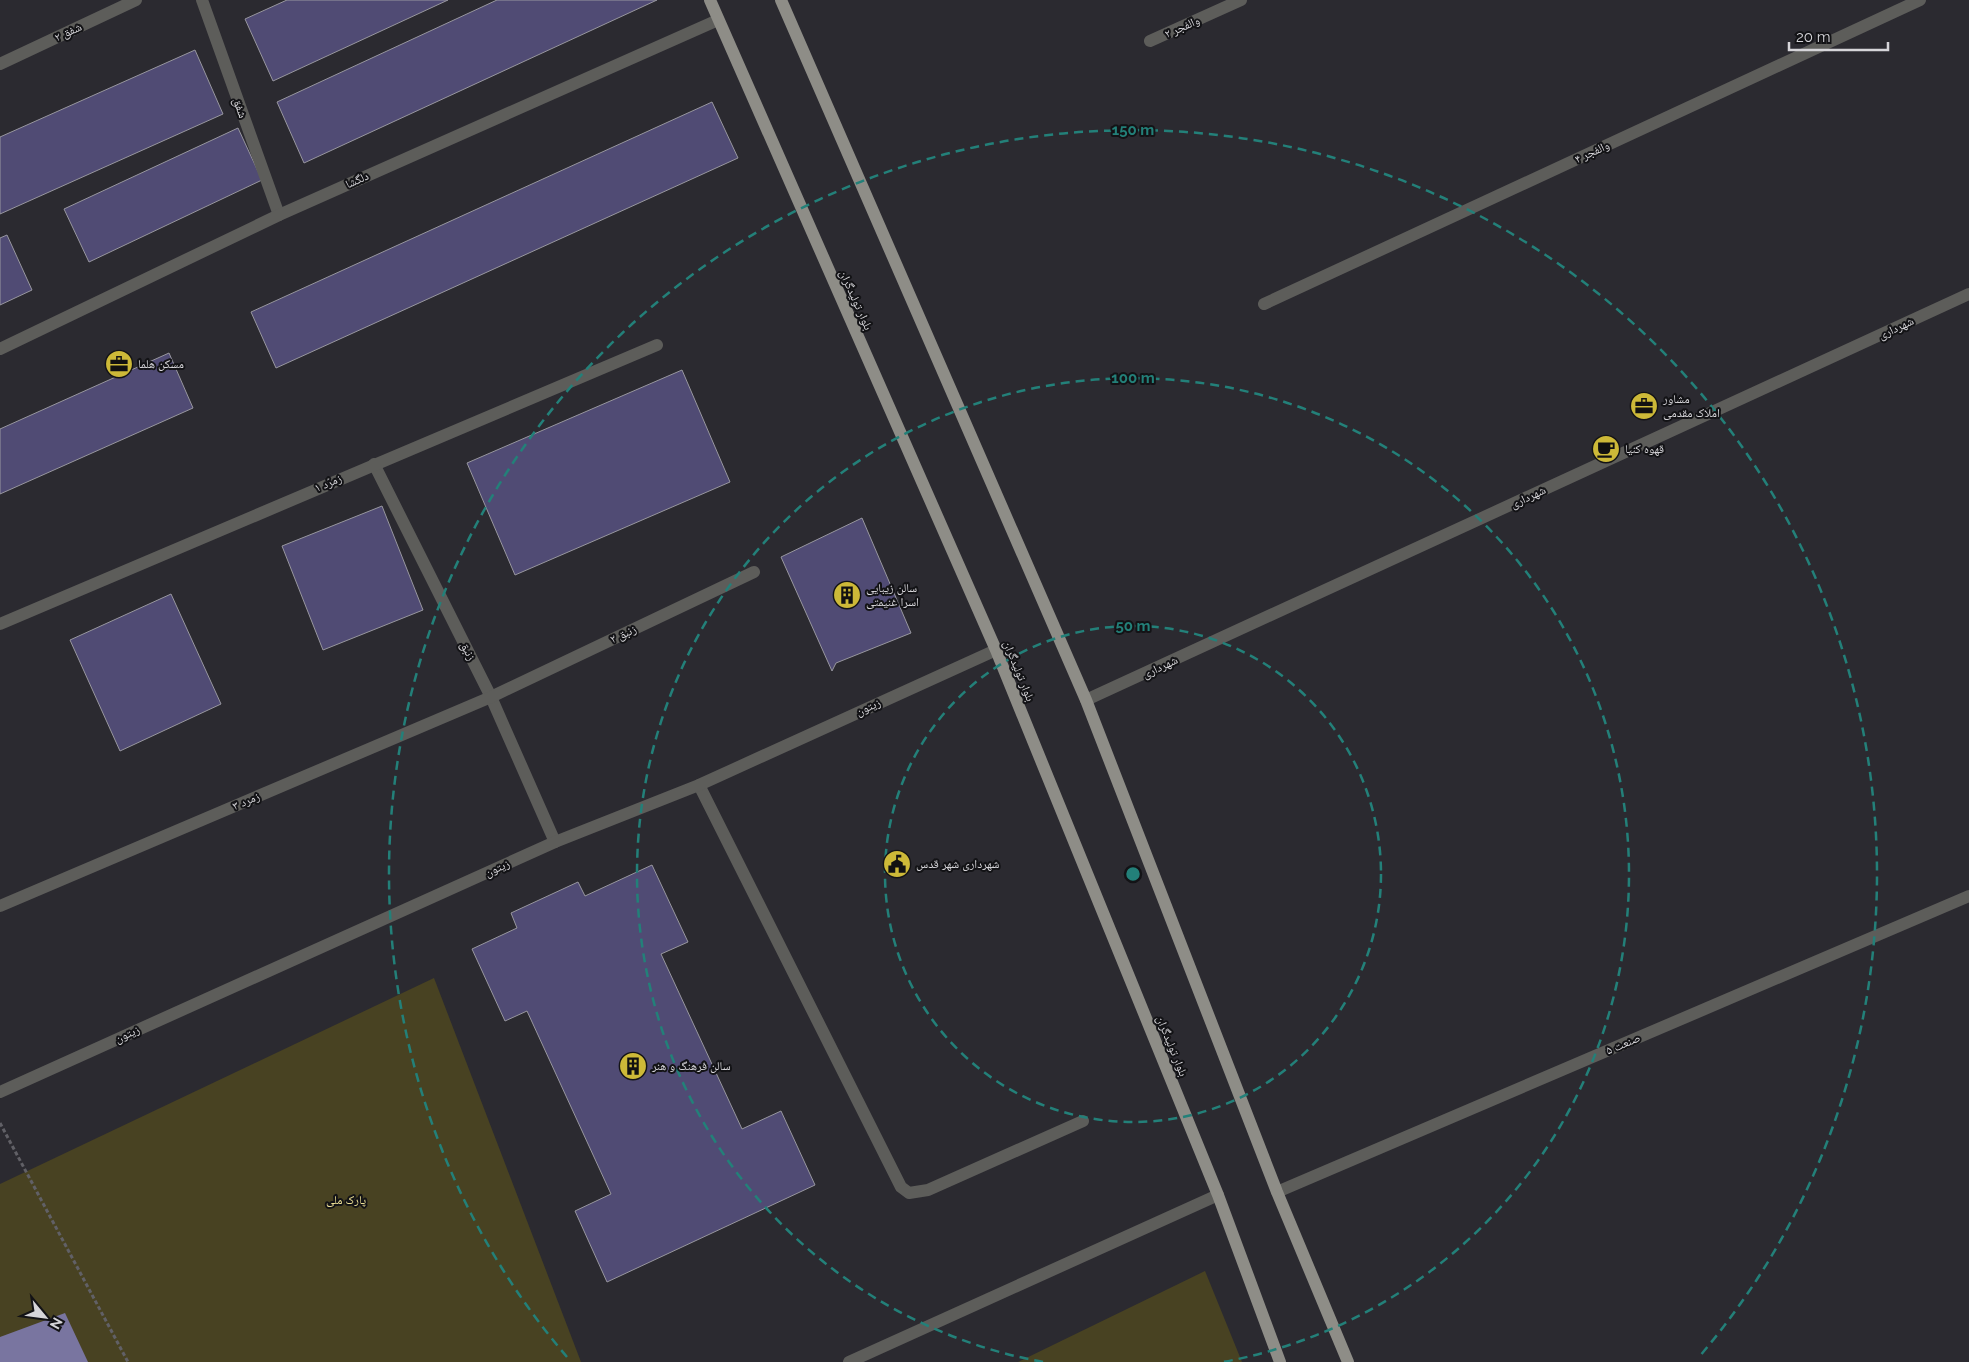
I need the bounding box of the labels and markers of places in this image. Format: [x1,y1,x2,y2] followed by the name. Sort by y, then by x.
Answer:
[104,349,134,379] office icon: مسکن هلما
[138,357,184,371] place label: مسکن هلما
[1629,391,1659,421] office icon: مشاور املاک مقدمی
[1662,392,1720,420] place label: مشاور املاک مقدمی
[1591,434,1621,464] cafe icon: قهوه کنیا
[1625,442,1664,456] place label: قهوه کنیا
[832,580,862,610] building icon: سالن زیبایی اسرا غنیمتی
[866,581,919,609] place label: سالن زیبایی اسرا غنیمتی
[882,849,912,879] public building icon: شهرداری شهر قدس
[916,857,1000,871] place label: شهرداری شهر قدس
[1124,865,1142,883] centre of rings
[618,1051,648,1081] building icon: سالن فرهنگ و هنر
[651,1059,731,1073] place label: سالن فرهنگ و هنر

